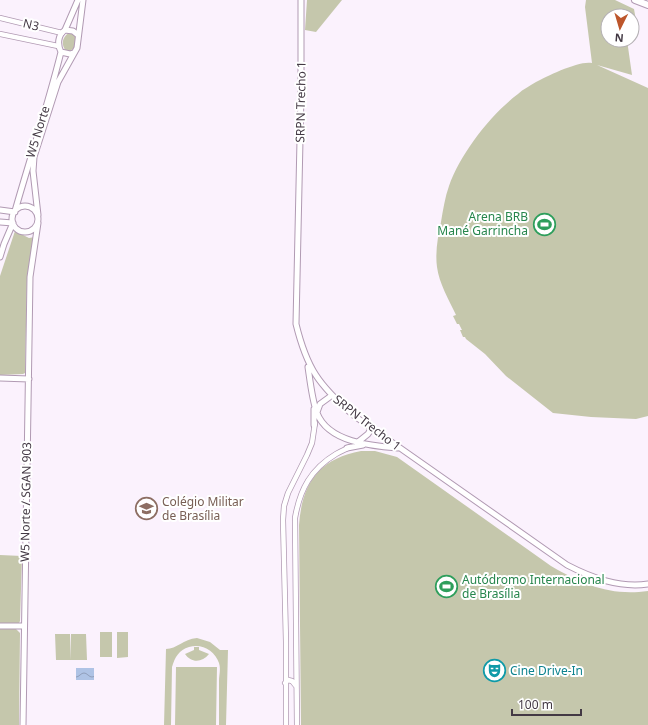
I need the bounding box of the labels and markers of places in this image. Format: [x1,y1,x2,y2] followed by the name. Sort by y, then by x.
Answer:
[437,208,528,239] place label: Arena BRB Mané Garrincha
[531,211,557,237] sports icon: Arena BRB Mané Garrincha
[162,493,244,524] place label: Colégio Militar de Brasília
[134,496,160,522] school or university icon: Colégio Militar de Brasília
[462,571,605,602] place label: Autódromo Internacional de Brasília
[433,574,459,600] sports icon: Autódromo Internacional de Brasília
[481,658,507,684] theatre icon: Cine Drive-In
[510,662,583,679] place label: Cine Drive-In

